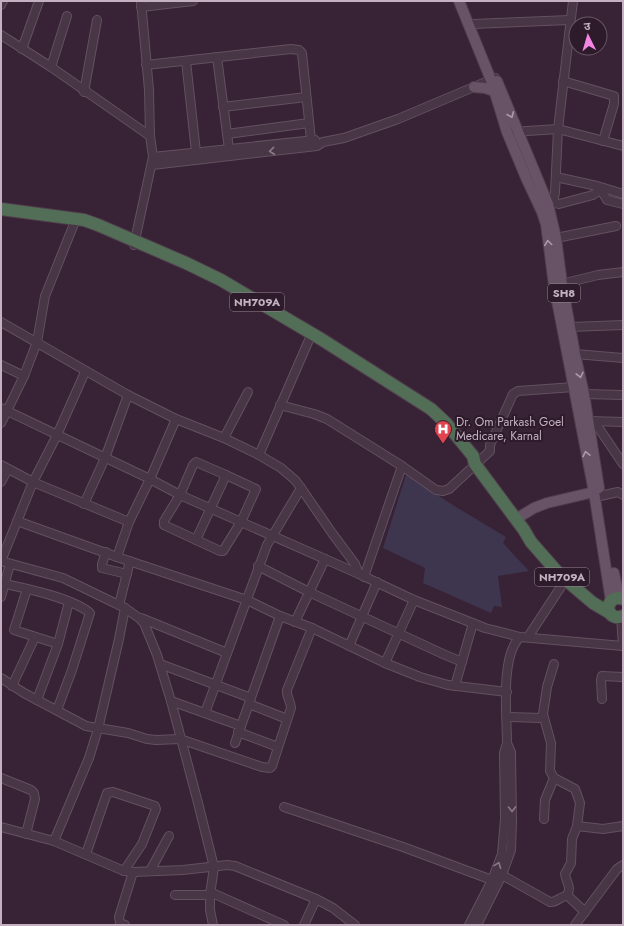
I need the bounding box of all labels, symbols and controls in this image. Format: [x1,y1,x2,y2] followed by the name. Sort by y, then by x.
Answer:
[568,16,608,56] north arrow
[583,18,592,34] text: उ
[507,112,515,119] one-way arrow
[269,147,275,156] one-way arrow
[544,240,553,246] one-way arrow
[548,284,580,302] road number: SH8
[230,293,284,311] road number: NH709A
[575,371,583,378] one-way arrow
[456,413,564,445] place label: Dr. Om Parkash Goel Medicare, Karnal
[433,419,453,444] hospital icon: Dr. Om Parkash Goel Medicare, Karnal
[582,451,590,457] one-way arrow
[535,568,589,586] road number: NH709A
[508,806,516,812] one-way arrow
[493,861,501,868] one-way arrow

